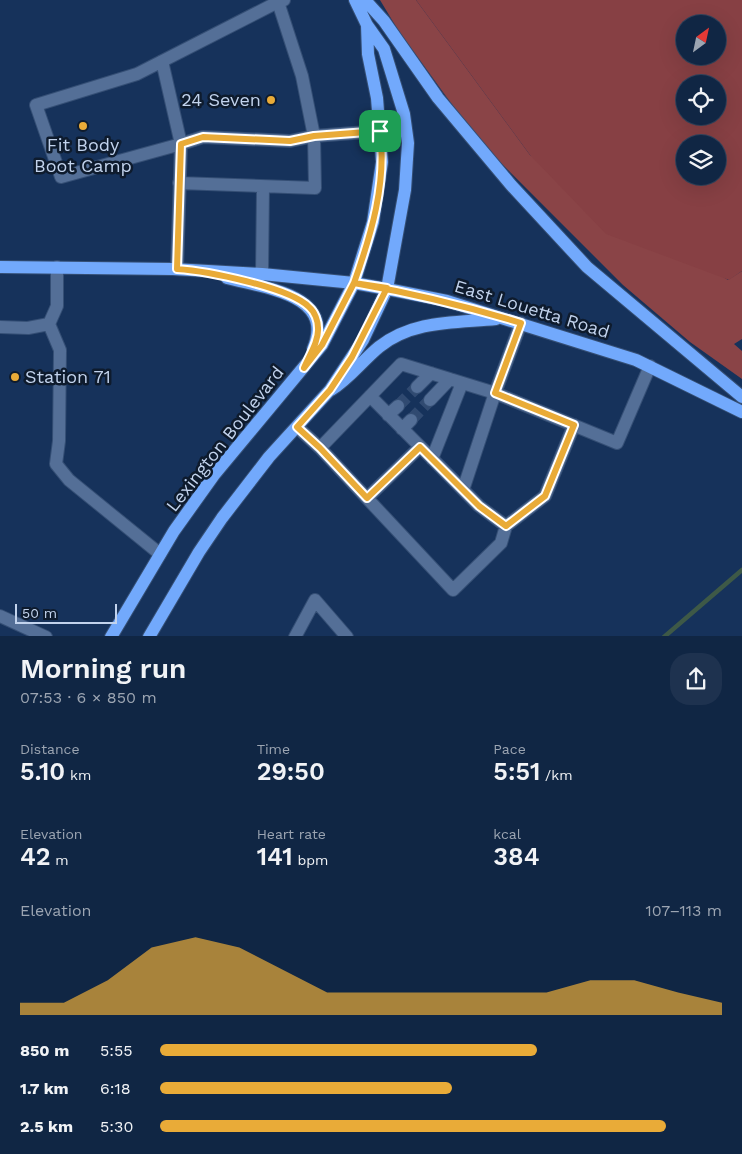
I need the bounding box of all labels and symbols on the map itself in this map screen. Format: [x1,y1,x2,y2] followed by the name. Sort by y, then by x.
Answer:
[676,15,726,65] north arrow
[181,89,261,110] place label: 24 Seven
[265,94,277,106] marker: 24 Seven
[359,110,401,152] pin
[77,120,89,132] marker: Fit Body Boot Camp
[34,134,132,176] place label: Fit Body Boot Camp
[452,275,612,342] street label: East Louetta Road
[161,362,288,515] street label: Lexington Boulevard
[25,366,111,387] place label: Station 71
[9,371,21,383] marker: Station 71
[15,602,118,625] scale bar

